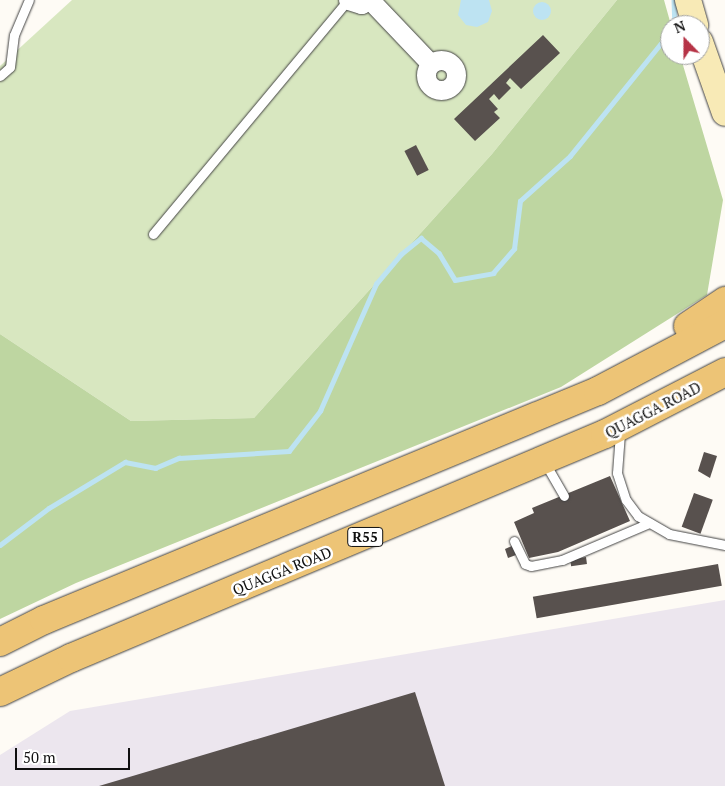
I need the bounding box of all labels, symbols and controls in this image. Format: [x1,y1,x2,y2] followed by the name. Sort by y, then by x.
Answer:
[660,15,710,65] north arrow
[671,16,688,37] text: N
[602,378,704,442] street label: QUAGGA ROAD
[346,526,384,548] road number: R55
[230,543,334,599] street label: QUAGGA ROAD
[18,738,132,770] scale bar
[23,747,56,767] text: 50 m

